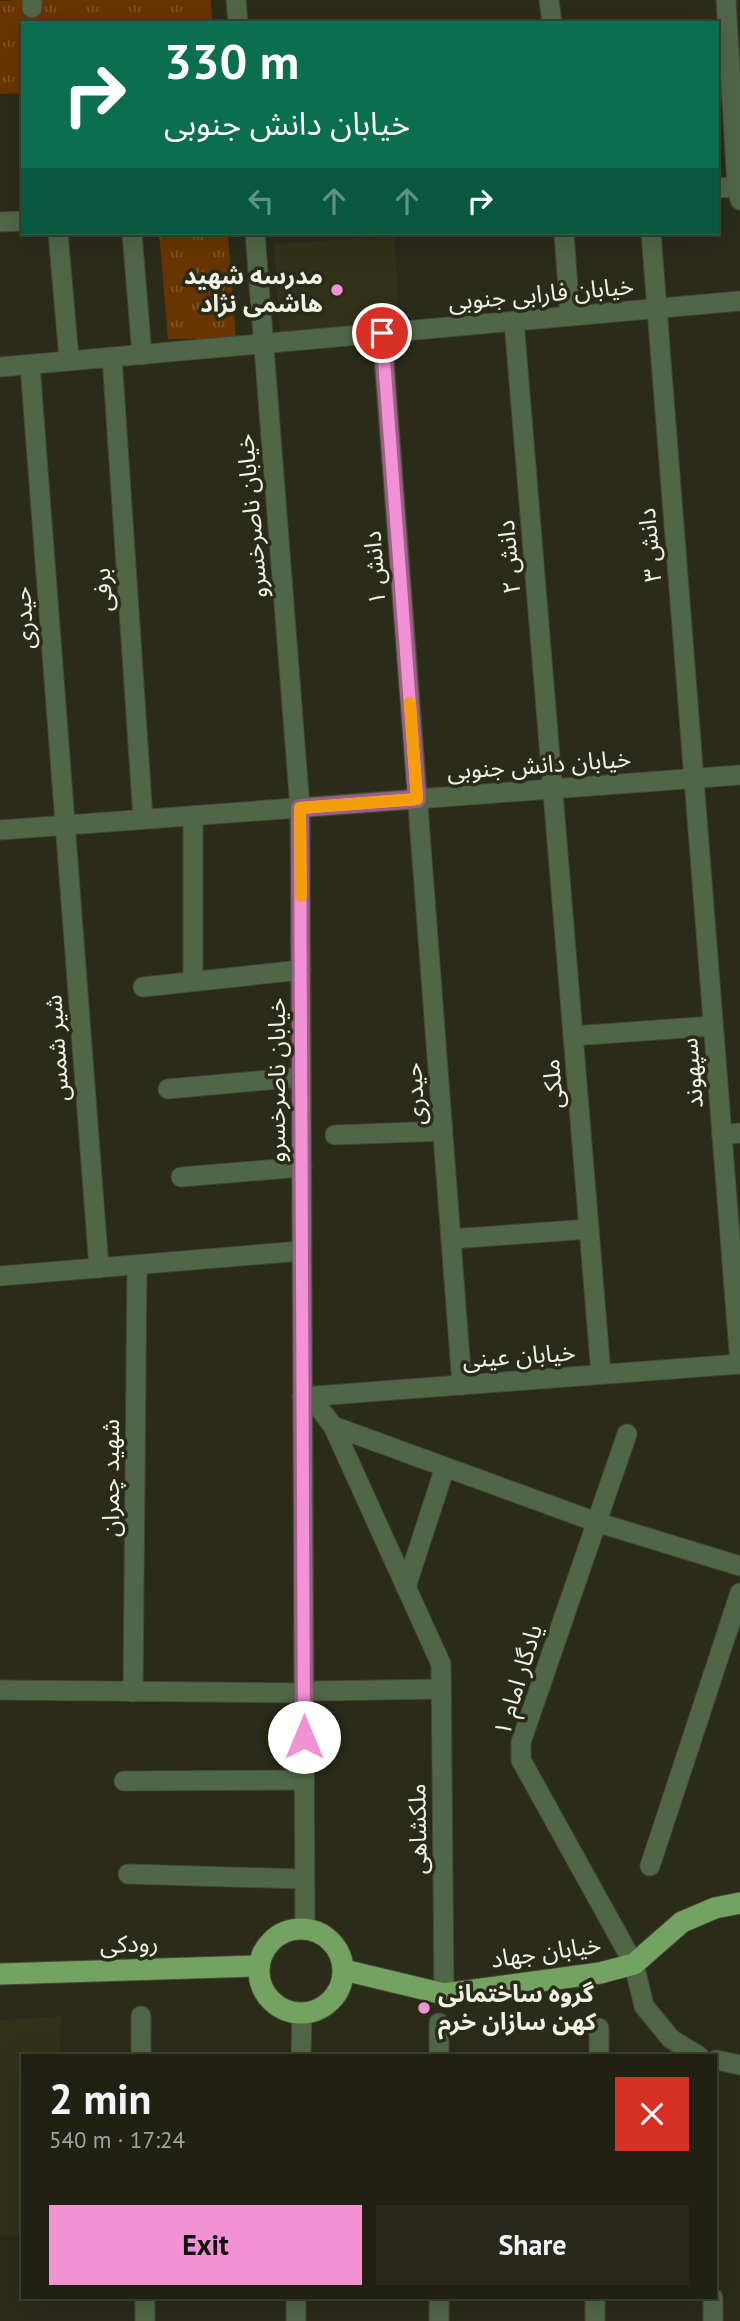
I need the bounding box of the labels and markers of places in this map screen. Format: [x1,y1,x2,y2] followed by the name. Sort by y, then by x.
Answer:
[184,260,323,319] place label: مدرسه شهید ه‍اشمی نژاد
[329,282,345,298] marker: مدرسه شهید ه‍اشمی نژاد
[352,303,412,363] pin
[438,1978,597,2040] place label: گروه ساختمانی کهن سازان خرم
[416,2000,432,2016] marker: گروه ساختمانی کهن سازان خرم

